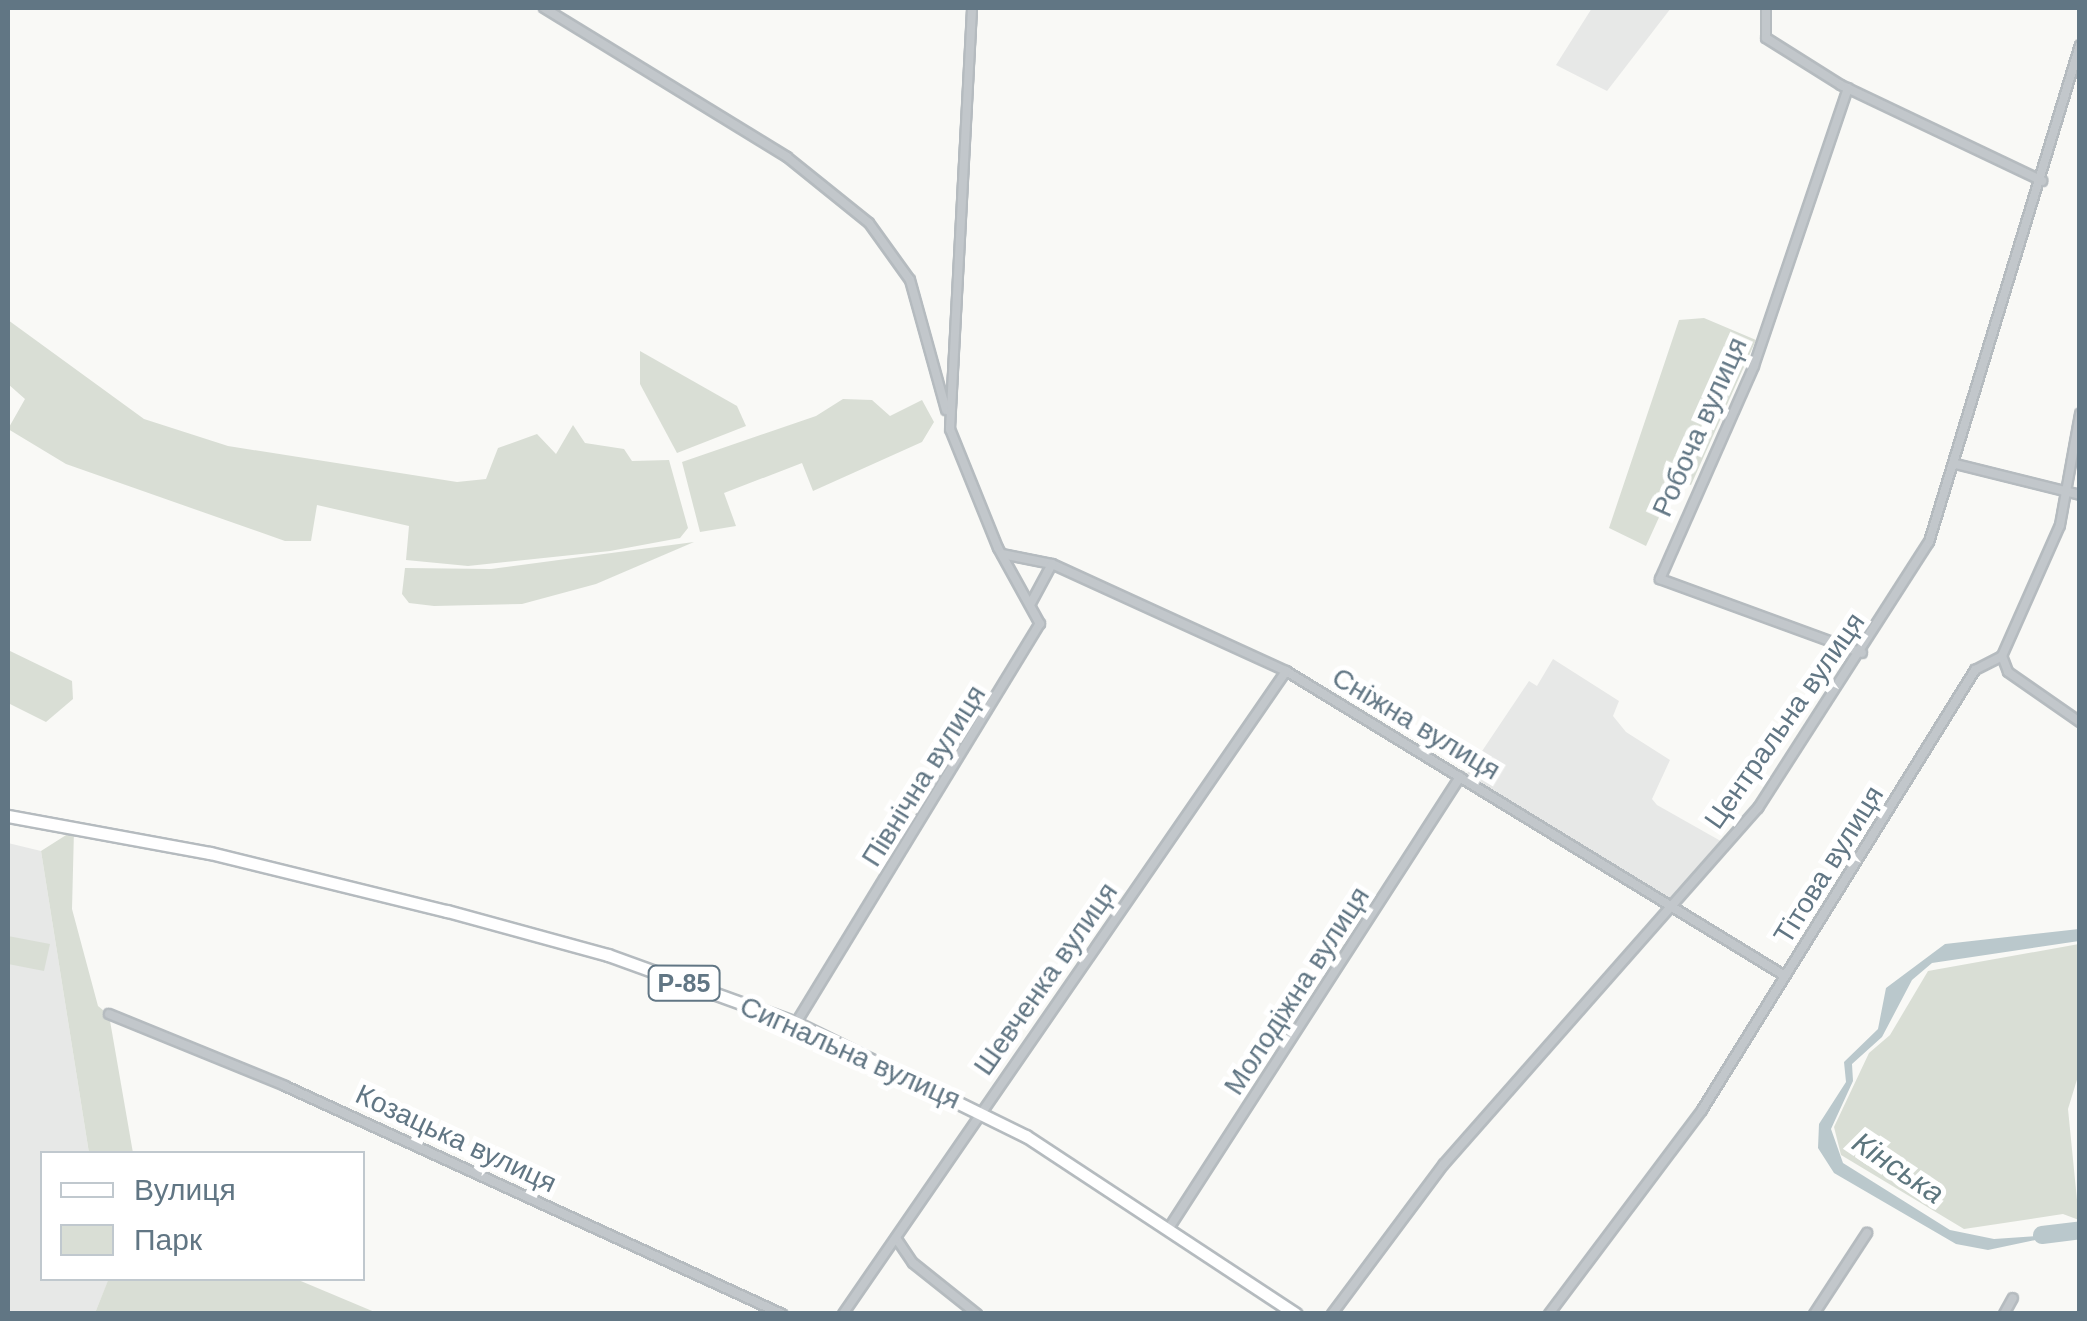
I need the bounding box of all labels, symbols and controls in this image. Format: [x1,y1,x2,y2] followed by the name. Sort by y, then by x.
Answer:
[1645,332,1755,522] street label: Робоча вулиця
[1698,606,1872,836] street label: Центральна вулиця
[1326,661,1506,787] street label: Сніжна вулиця
[855,679,993,873] street label: Північна вулиця
[1767,780,1891,950] street label: Тітова вулиця
[967,876,1125,1082] street label: Шевченка вулиця
[1217,881,1377,1101] street label: Молодіжна вулиця
[646,963,722,1003] road number: Р-85
[735,989,965,1117] street label: Сигнальна вулиця
[350,1078,562,1200] street label: Козацька вулиця
[1845,1124,1951,1212] water label: Кінська
[40,1151,365,1281] legend
[134,1173,236,1206] text: Вулиця
[134,1223,202,1256] text: Парк

